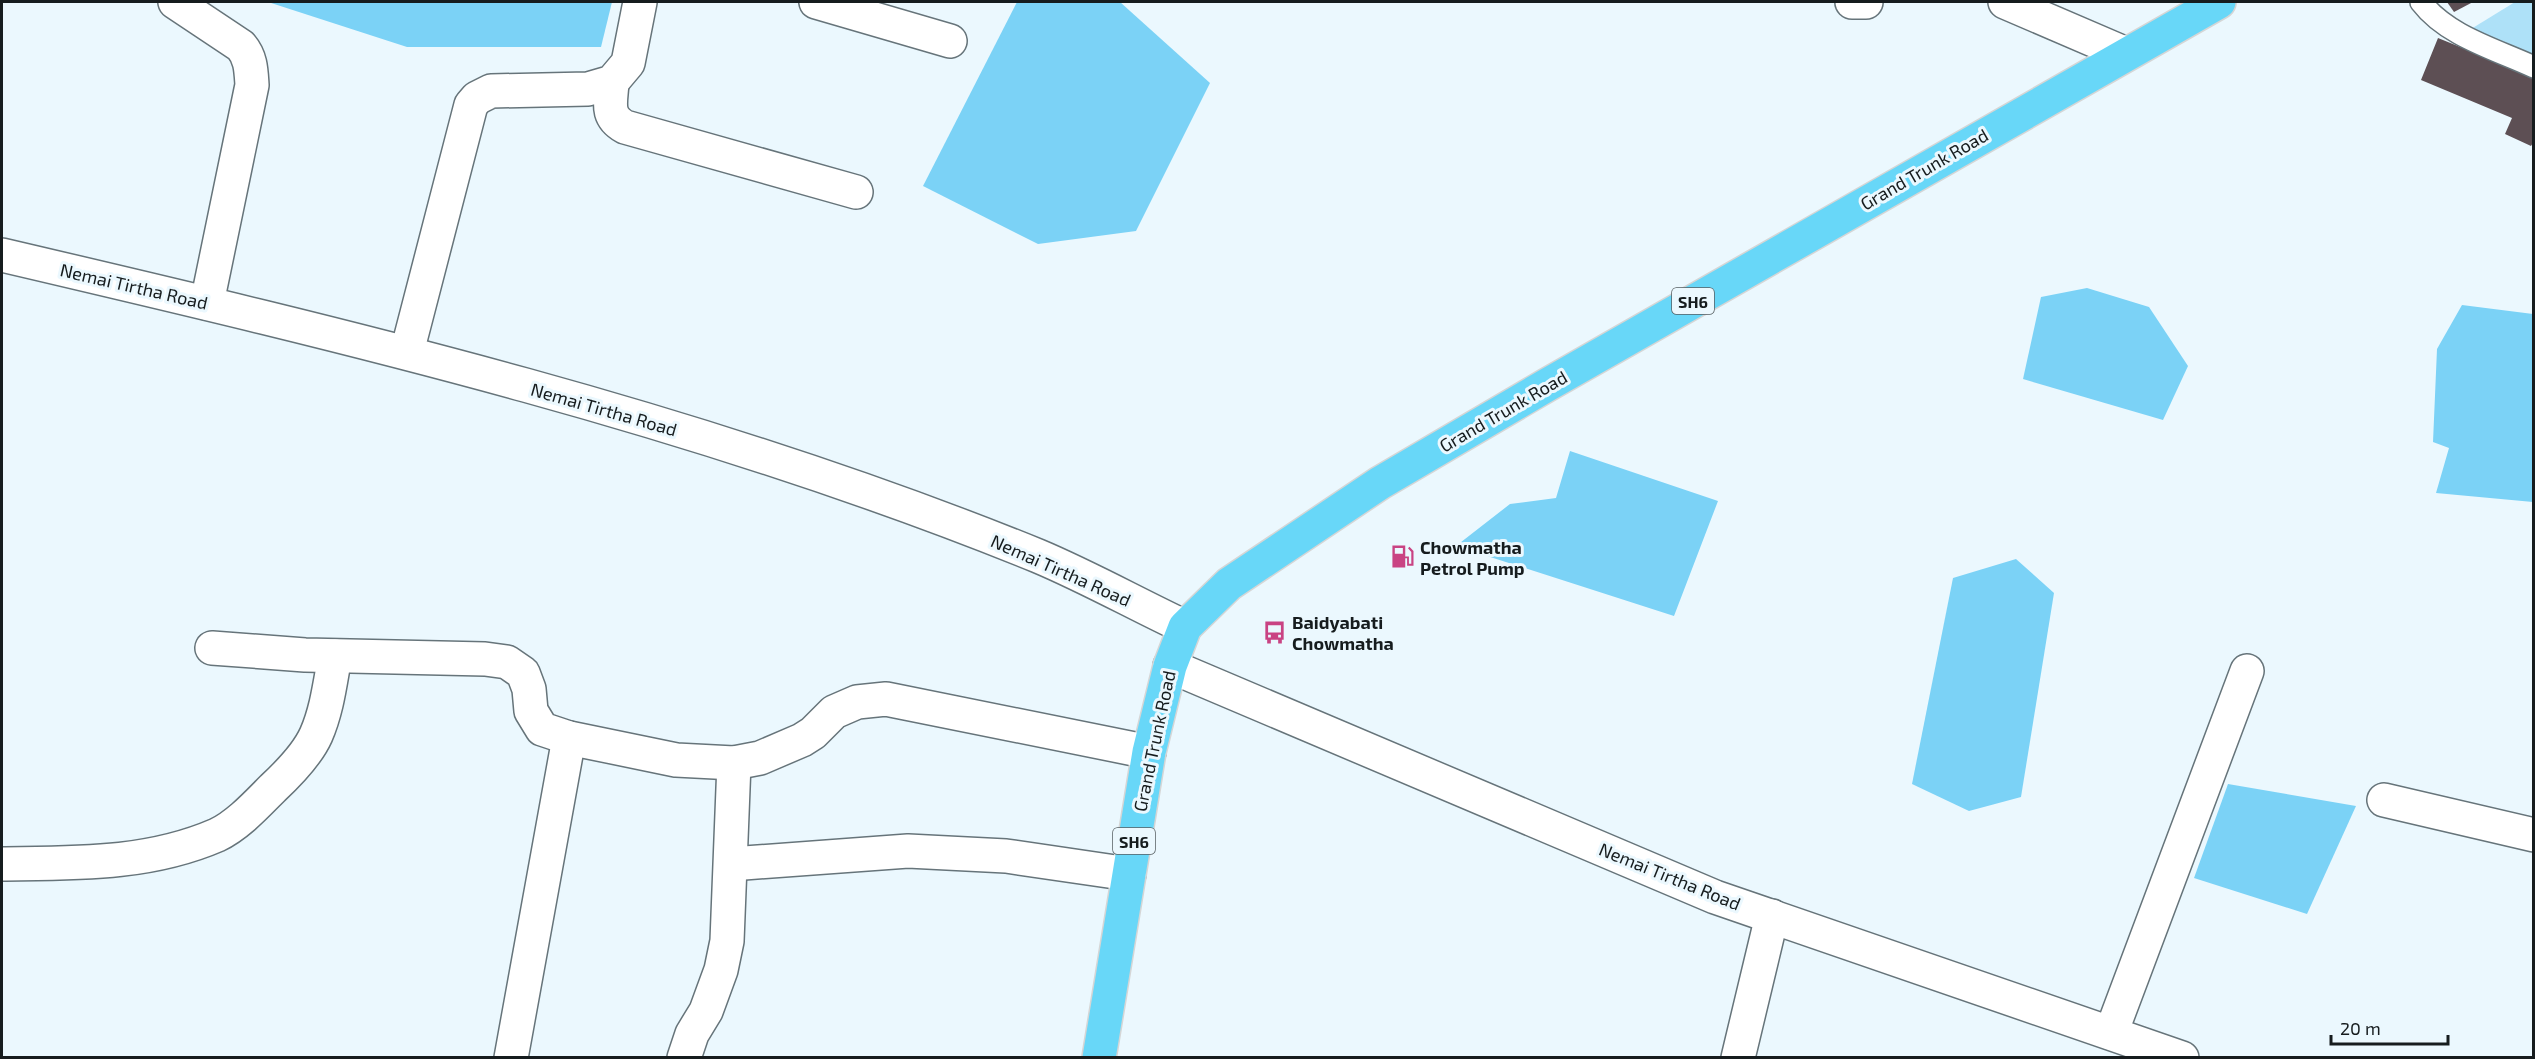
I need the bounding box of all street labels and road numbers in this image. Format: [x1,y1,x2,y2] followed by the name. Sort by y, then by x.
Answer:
[1856,123,1992,215] street label: Grand Trunk Road
[58,258,210,314] street label: Nemai Tirtha Road
[1672,288,1714,314] road number: SH6
[1435,365,1571,457] street label: Grand Trunk Road
[528,378,680,440] street label: Nemai Tirtha Road
[988,529,1134,611] street label: Nemai Tirtha Road
[1128,668,1180,814] street label: Grand Trunk Road
[1113,828,1155,854] road number: SH6
[1596,838,1744,914] street label: Nemai Tirtha Road

